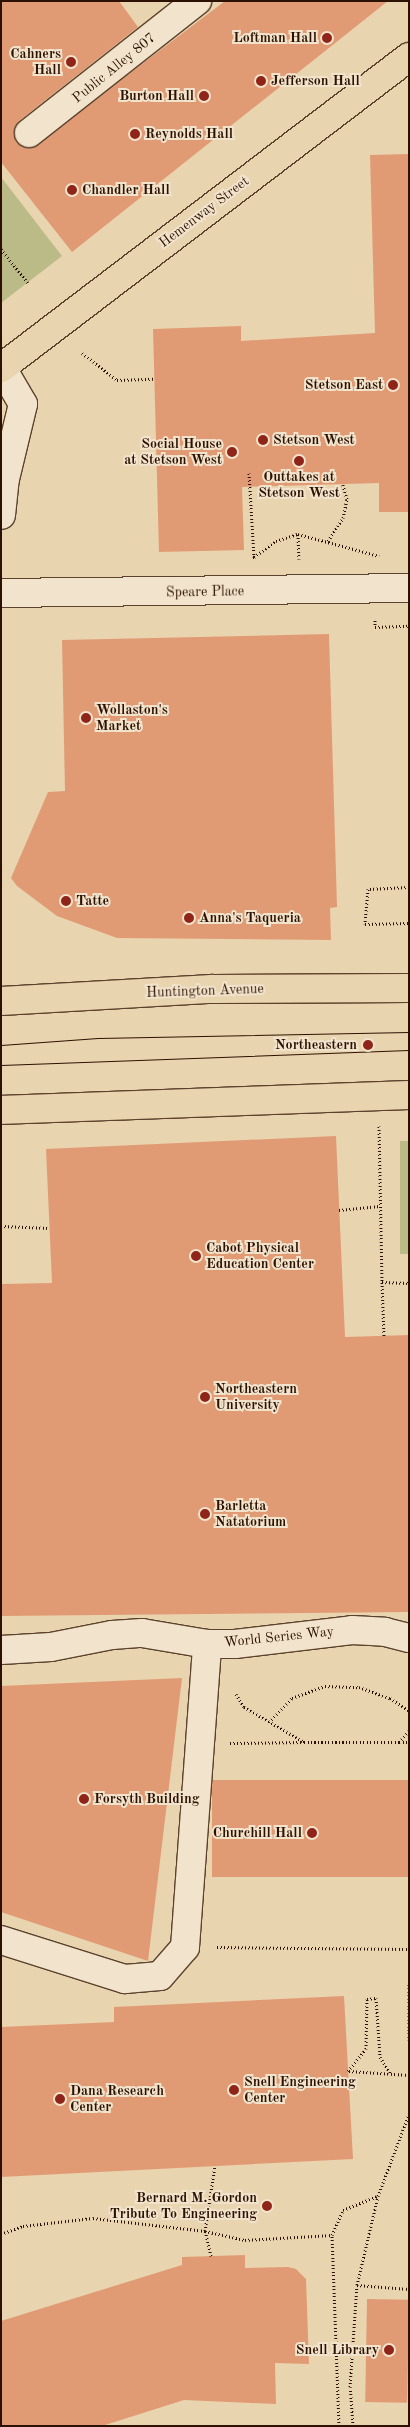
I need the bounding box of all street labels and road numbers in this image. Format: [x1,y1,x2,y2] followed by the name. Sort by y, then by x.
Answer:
[69,29,159,107] street label: Public Alley 807
[156,173,252,251] street label: Hemenway Street
[166,583,244,601] street label: Speare Place
[146,981,264,1001] street label: Huntington Avenue
[223,1623,335,1651] street label: World Series Way

